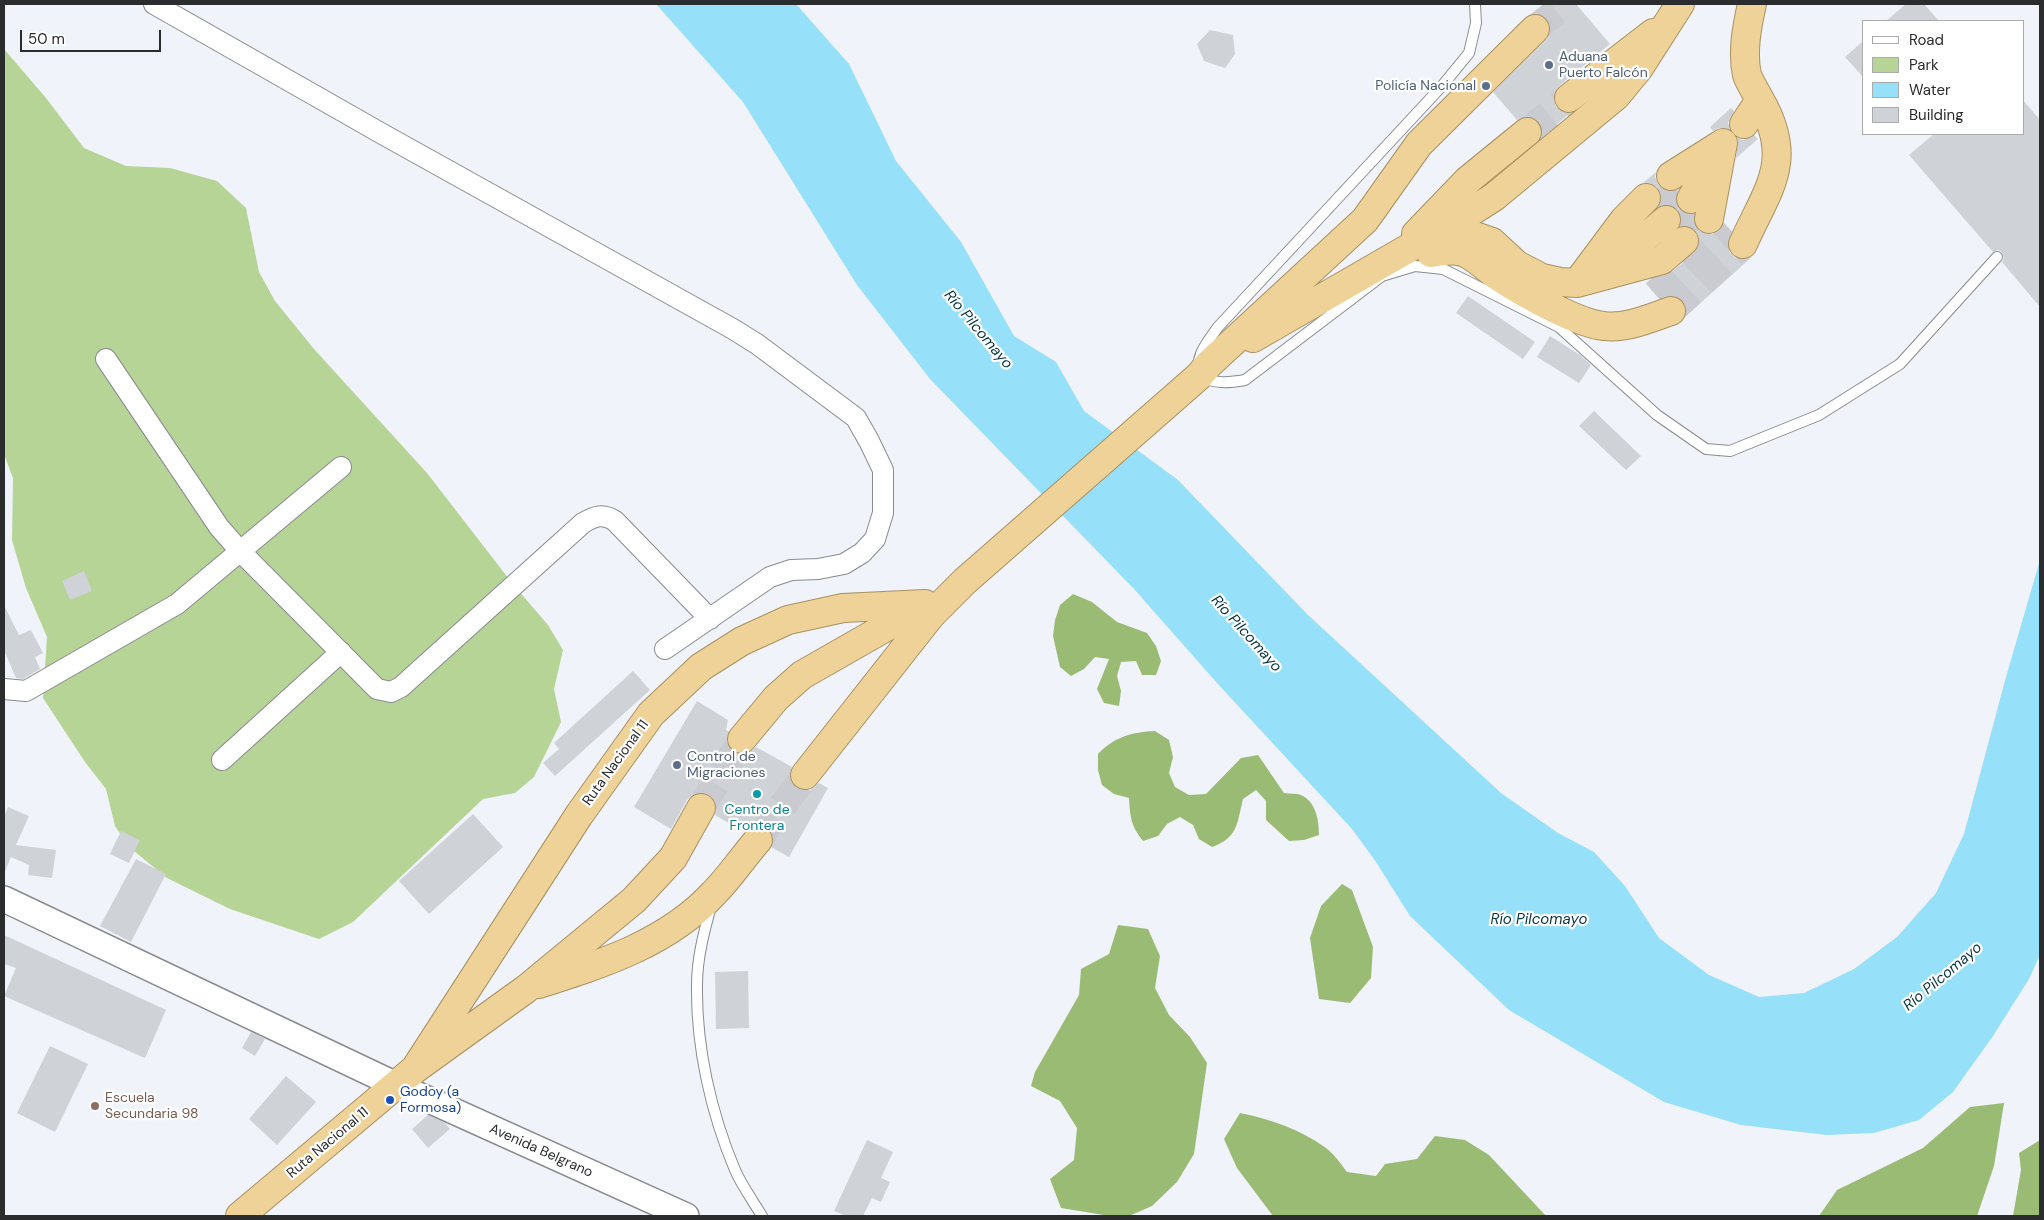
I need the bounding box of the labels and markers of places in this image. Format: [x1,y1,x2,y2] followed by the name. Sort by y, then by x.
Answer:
[1559,49,1648,82] place label: Aduana Puerto Falcón
[1543,59,1555,71] marker: Aduana Puerto Falcón
[1375,78,1476,94] place label: Policía Nacional
[1480,80,1492,92] marker: Policía Nacional
[687,749,765,782] place label: Control de Migraciones
[671,759,683,771] marker: Control de Migraciones
[751,788,763,800] marker: Centro de Frontera
[724,802,790,834] place label: Centro de Frontera
[400,1084,461,1116] place label: Godoy (a Formosa)
[105,1090,198,1122] place label: Escuela Secundaria 98
[384,1094,396,1106] marker: Godoy (a Formosa)
[89,1100,101,1112] marker: Escuela Secundaria 98

